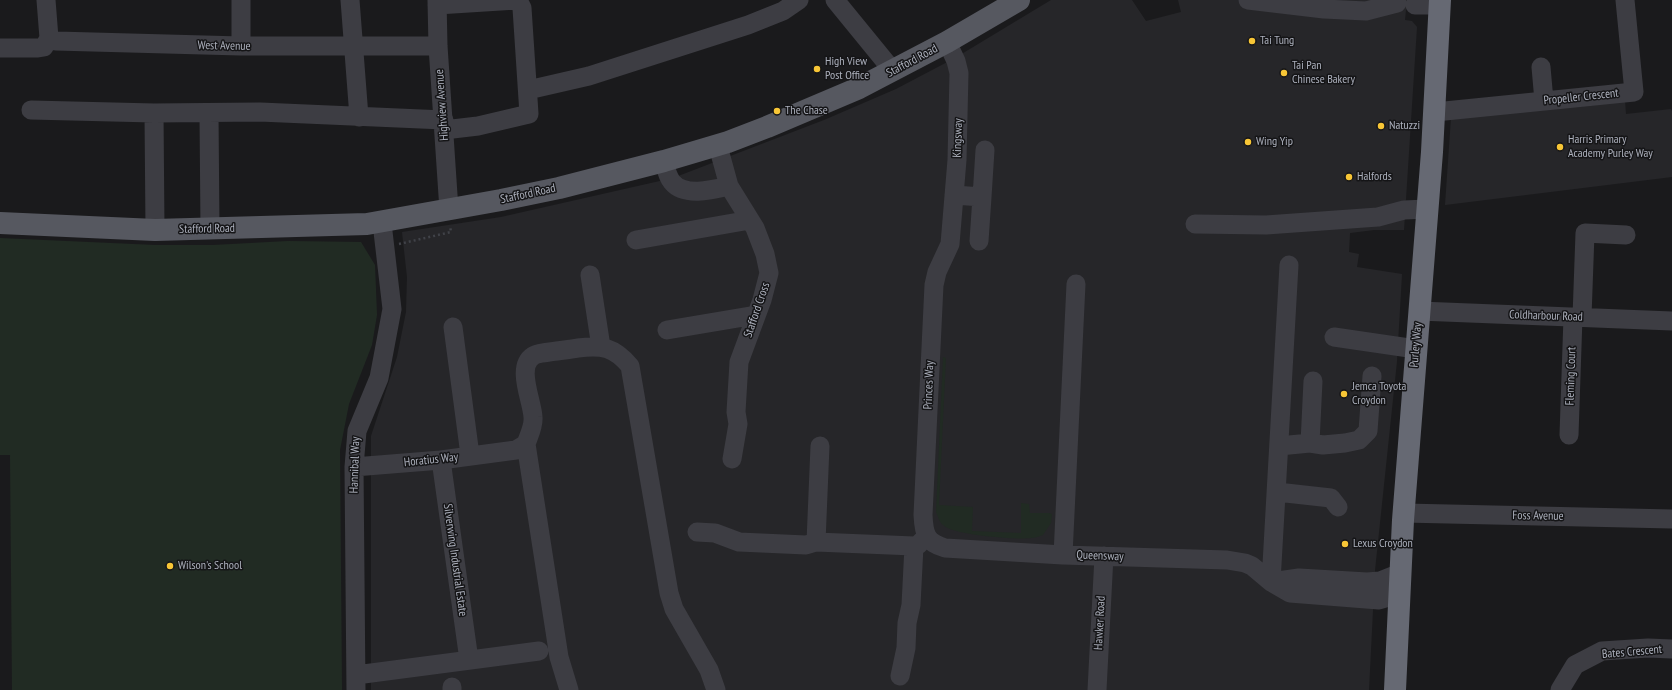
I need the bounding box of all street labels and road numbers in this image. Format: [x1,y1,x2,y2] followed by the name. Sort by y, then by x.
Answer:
[197,38,251,54] street label: West Avenue
[884,41,940,81] street label: Stafford Road
[432,69,452,141] street label: Highview Avenue
[1543,86,1619,108] street label: Propeller Crescent
[950,118,966,158] street label: Kingsway
[499,181,557,207] street label: Stafford Road
[179,221,235,237] street label: Stafford Road
[741,280,773,340] street label: Stafford Cross
[1509,308,1583,324] street label: Coldharbour Road
[1407,322,1425,368] street label: Purley Way
[1563,346,1579,406] street label: Fleming Court
[921,360,937,410] street label: Princes Way
[347,436,363,494] street label: Hannibal Way
[403,450,459,470] street label: Horatius Way
[440,503,470,617] street label: Silverwing Industrial Estate
[1512,508,1564,524] street label: Foss Avenue
[1076,548,1124,564] street label: Queensway
[1091,596,1109,650] street label: Hawker Road
[1601,642,1663,662] street label: Bates Crescent

